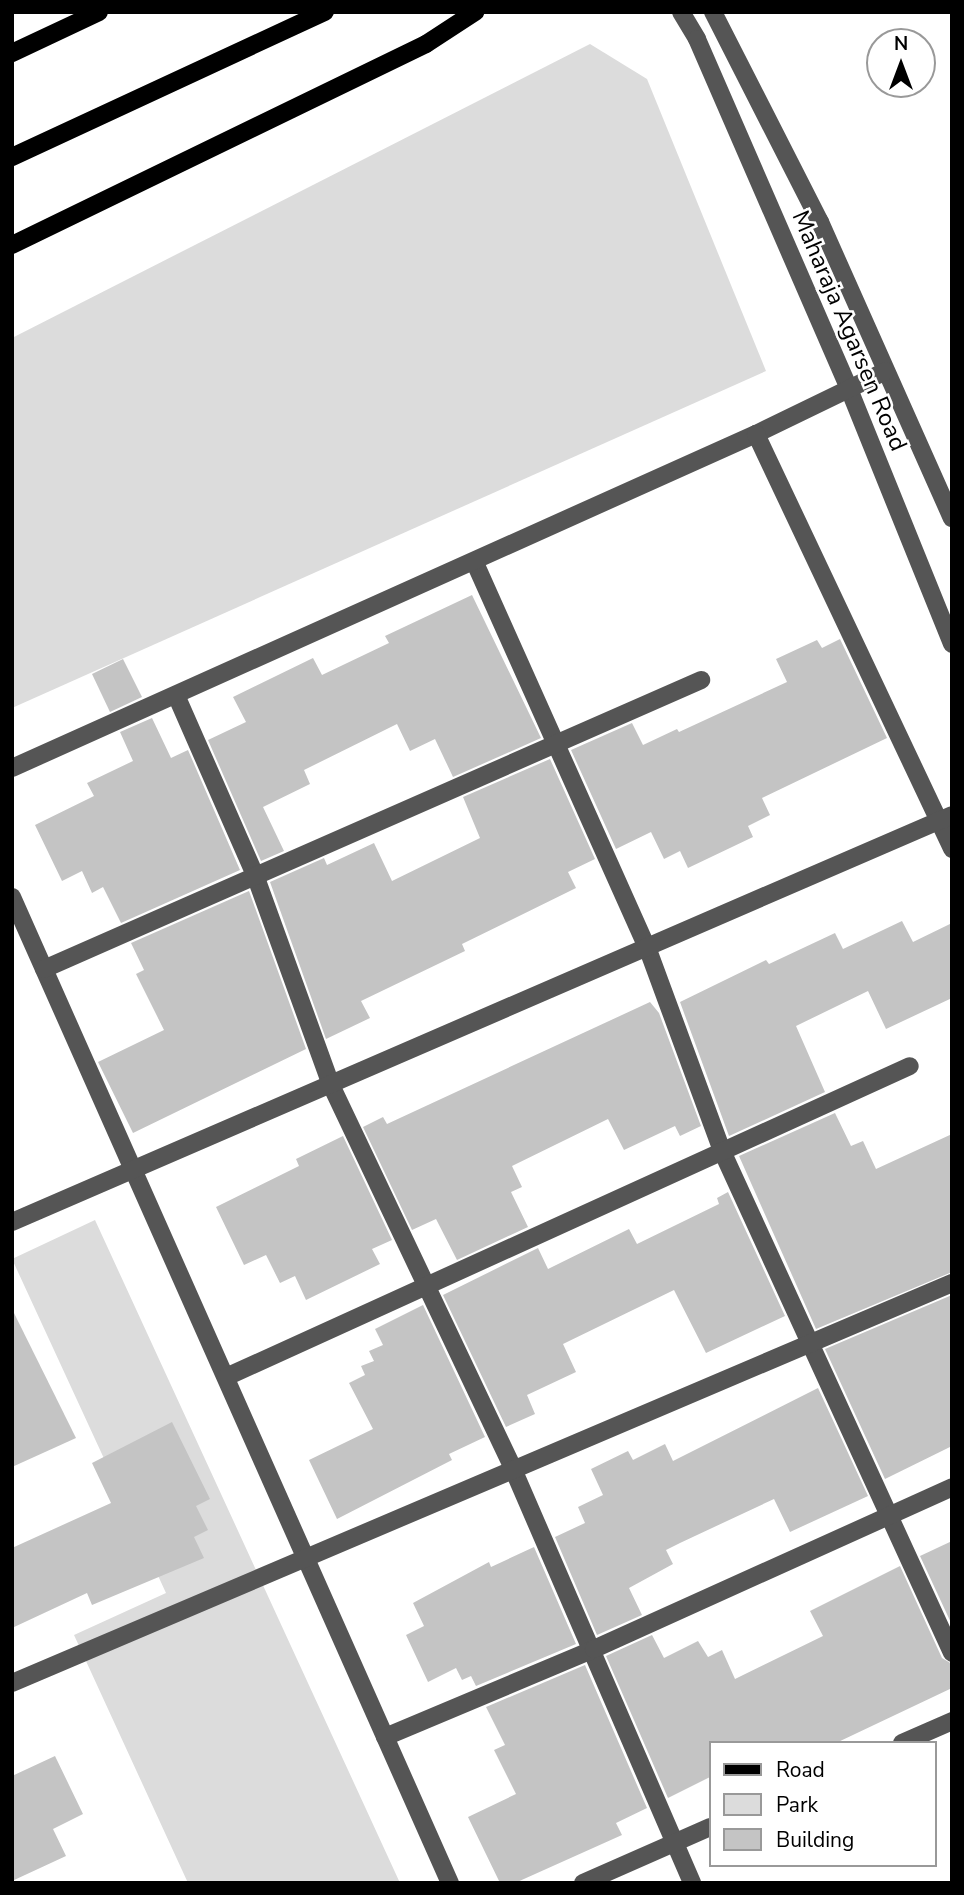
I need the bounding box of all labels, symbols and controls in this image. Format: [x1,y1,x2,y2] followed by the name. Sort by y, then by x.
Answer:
[866,28,936,98] north arrow
[894,31,908,57] text: N
[785,207,913,455] street label: Maharaja Agarsen Road
[708,1741,936,1867] legend
[776,1756,825,1784] text: Road
[776,1791,818,1819] text: Park
[776,1826,854,1854] text: Building

